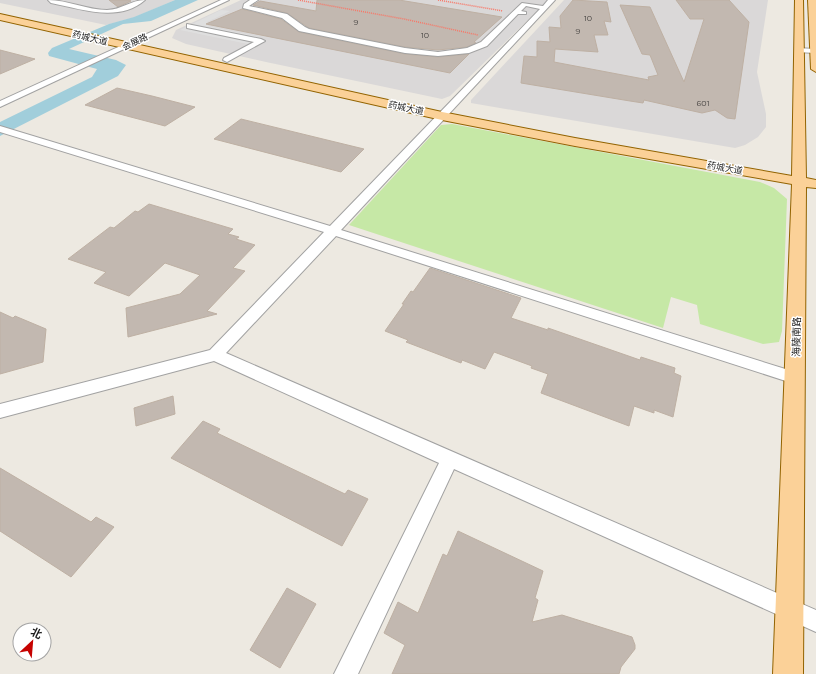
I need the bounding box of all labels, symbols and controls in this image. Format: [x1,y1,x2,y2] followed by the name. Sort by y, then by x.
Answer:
[584,13,592,23] house number: 10
[354,17,359,27] house number: 9
[576,26,581,36] house number: 9
[71,28,109,47] street label: 药城大道
[421,30,429,40] house number: 10
[120,31,149,52] street label: 会展路
[387,98,425,117] street label: 药城大道
[696,98,710,108] house number: 601
[706,159,744,176] street label: 药城大道
[790,317,803,357] street label: 海陵南路
[12,622,52,662] north arrow
[28,624,44,642] text: 北

